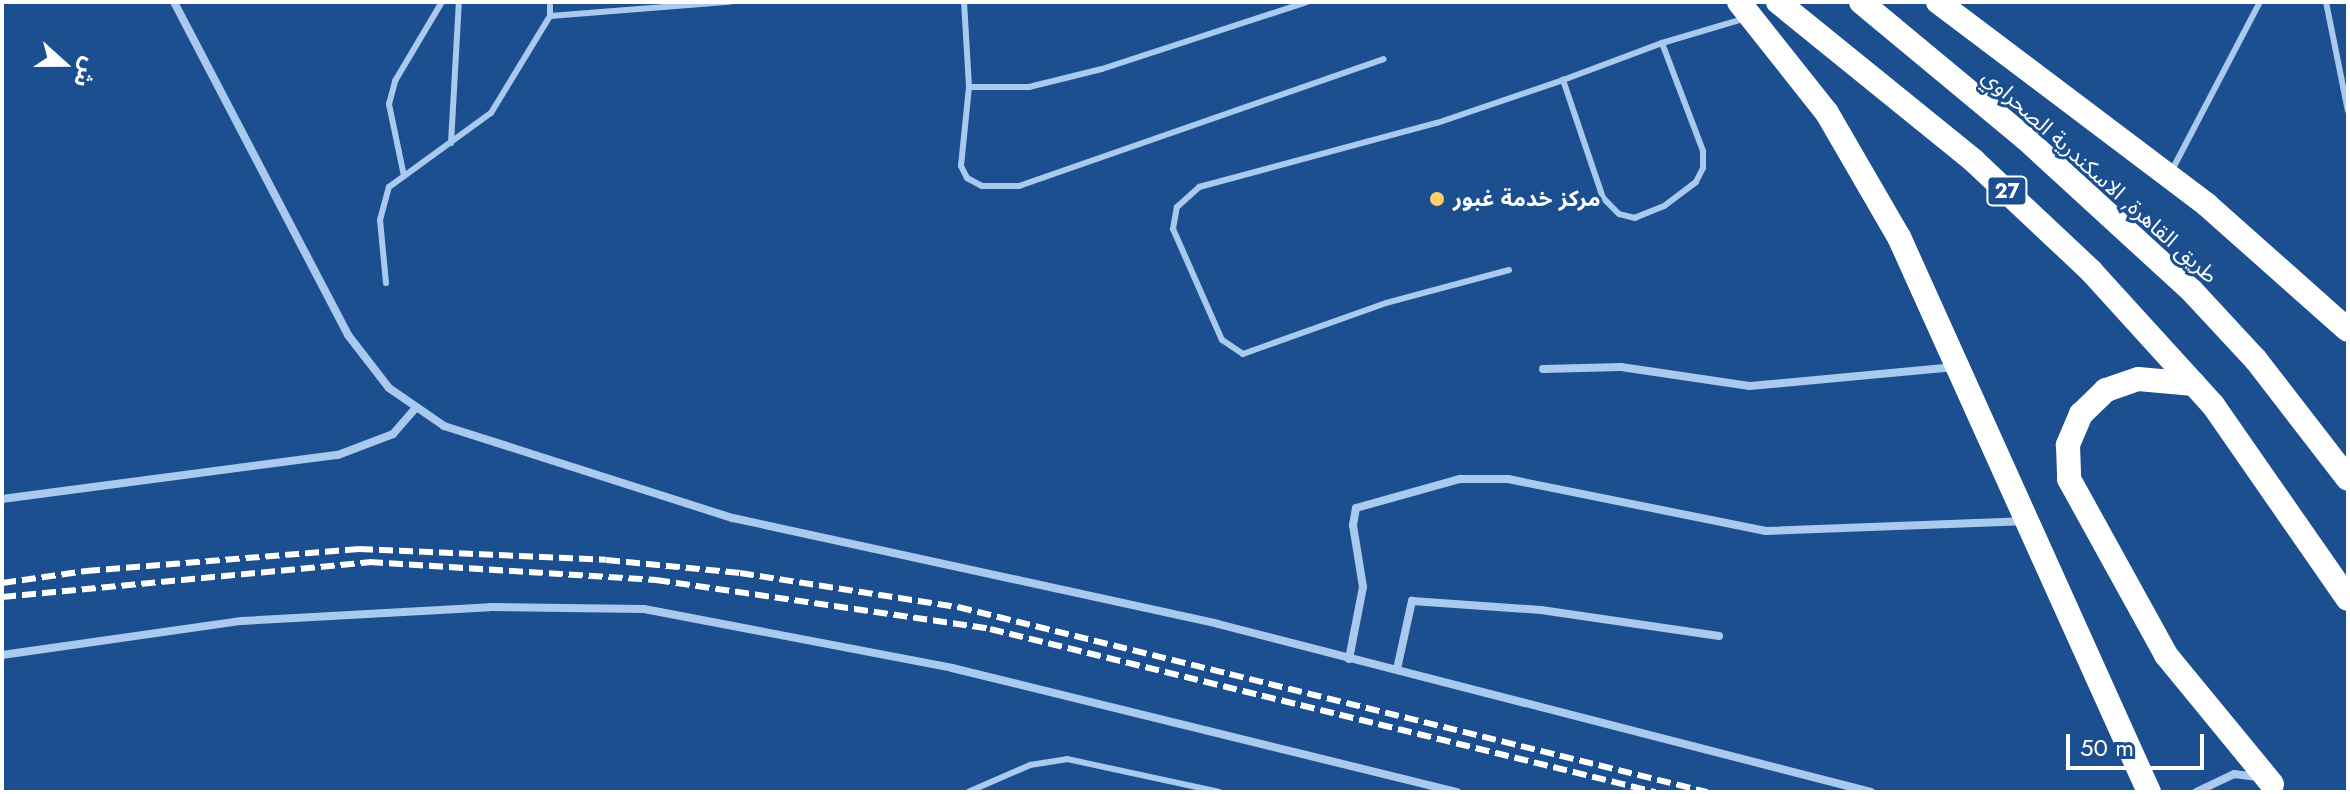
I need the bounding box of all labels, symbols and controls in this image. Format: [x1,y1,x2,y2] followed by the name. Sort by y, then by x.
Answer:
[24,24,104,104] north arrow
[66,53,107,92] text: ش
[1977,63,2223,289] street label: طريق القاهرة, الاسكندرية الصحراوي
[1985,175,2029,207] road number: 27
[1453,186,1601,212] place label: مركز خدمة غبور
[1428,190,1446,208] marker: مركز خدمة غبور
[2070,718,2208,768] scale bar
[2080,730,2134,765] text: 50 m

